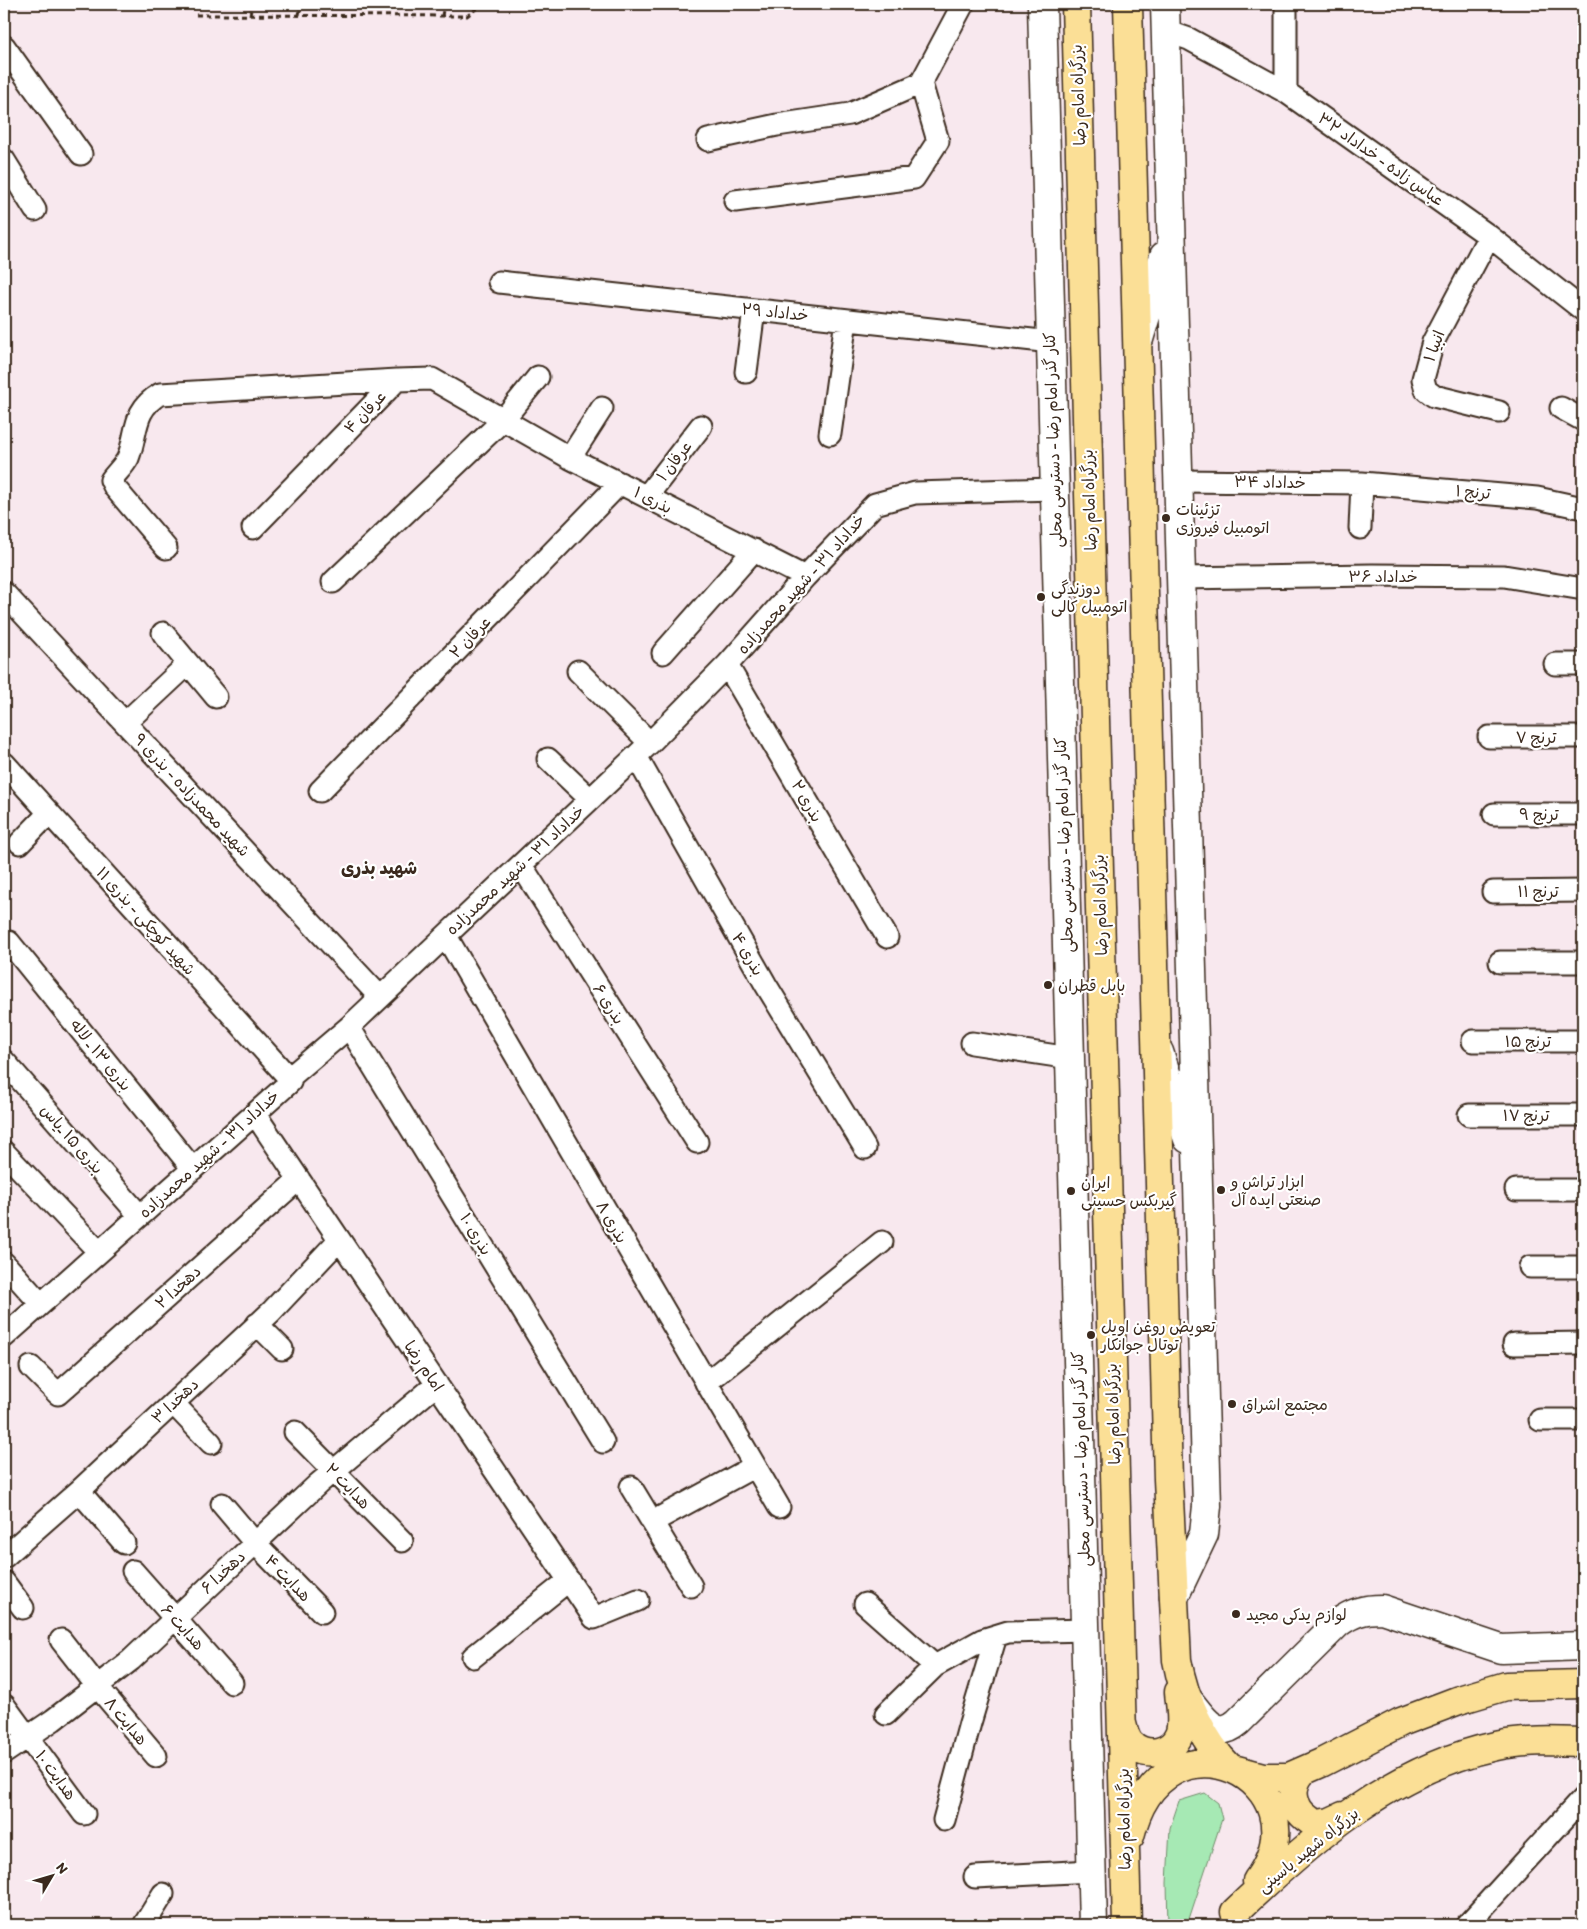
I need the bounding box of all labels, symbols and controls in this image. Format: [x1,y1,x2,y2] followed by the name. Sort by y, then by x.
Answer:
[1067,44,1092,146] street label: بزرگراه امام رضا
[1314,108,1448,210] street label: عباس زاده - خداداد ۳۲
[740,299,810,325] street label: خداداد ۲۹
[1419,328,1449,364] street label: انبیا ۱
[1040,332,1069,548] street label: کنار گذر امام رضا - دسترسی محلی
[340,387,390,437] street label: عرفان ۴
[652,437,696,485] street label: عرفان ۱
[1078,449,1103,551] street label: بزرگراه امام رضا
[1234,472,1306,492] street label: خداداد ۳۴
[1455,481,1492,504] street label: ترنج ۱
[631,482,675,518] street label: بذری ۱
[1176,500,1269,538] place label: تزئینات اتومبیل فیروزی
[733,510,869,658] street label: خداداد ۳۱ - شهید محمدزاده
[1160,512,1172,524] marker: تزئینات اتومبیل فیروزی
[1348,567,1418,586] street label: خداداد ۳۶
[1051,579,1127,617] place label: دوزندگی اتومبیل کالی
[1035,591,1047,603] marker: دوزندگی اتومبیل کالی
[445,612,495,662] street label: عرفان ۲
[1516,728,1557,748] street label: ترنج ۷
[130,730,254,860] street label: شهید محمدزاده - بذری ۹
[1051,737,1080,953] street label: کنار گذر امام رضا - دسترسی محلی
[787,777,827,825] street label: بذری ۲
[442,801,588,939] street label: خداداد ۳۱ - شهید محمدزاده
[1519,805,1559,825] street label: ترنج ۹
[1089,854,1114,956] street label: بزرگراه امام رضا
[341,857,417,879] district label: شهید بذری
[92,863,200,980] street label: شهید کوچکی - بذری ۱۱
[1517,882,1559,902] street label: ترنج ۱۱
[728,929,768,979] street label: بذری ۴
[1058,976,1126,995] place label: بابل قطران
[1042,979,1054,991] marker: بابل قطران
[589,980,629,1028] street label: بذری ۶
[66,1015,136,1095] street label: بذری ۱۳ ـ لاله
[1505,1032,1552,1052] street label: ترنج ۱۵
[135,1086,283,1222] street label: خداداد ۳۱ - شهید محمدزاده
[37,1100,107,1178] street label: بذری ۱۵ ـ‌یاس
[1503,1106,1550,1126] street label: ترنج ۱۷
[1229,1172,1321,1210] place label: ابزار تراش و صنعتی ایده آل
[1081,1173,1177,1211] place label: ایران گیربکس حسینی
[1215,1184,1227,1196] marker: ابزار تراش و صنعتی ایده آل
[1065,1185,1077,1197] marker: ایران گیربکس حسینی
[592,1197,632,1247] street label: بذری ۸
[456,1210,496,1258] street label: بذری ۱۰
[151,1262,205,1312] street label: دهخدا ۲
[1100,1317,1216,1355] place label: تعویض روغن اویل توتال جوانکار
[1085,1329,1097,1341] marker: تعویض روغن اویل توتال جوانکار
[398,1337,448,1397] street label: امام رضا
[1068,1351,1097,1567] street label: کنار گذر امام رضا - دسترسی محلی
[1102,1363,1127,1465] street label: بزرگراه امام رضا
[148,1375,202,1427] street label: دهخدا ۳
[1242,1395,1328,1416] place label: مجتمع اشراق
[1226,1398,1238,1410] marker: مجتمع اشراق
[322,1459,374,1513] street label: هدایت ۲
[197,1547,249,1597] street label: دهخدا ۶
[261,1551,315,1605] street label: هدایت ۴
[157,1600,209,1654] street label: هدایت ۶
[1246,1605,1347,1627] place label: لوازم یدکی مجید
[1230,1608,1242,1620] marker: لوازم یدکی مجید
[100,1693,152,1749] street label: هدایت ۸
[32,1746,80,1804] street label: هدایت ۱۰
[1114,1768,1137,1870] street label: بزرگراه امام رضا
[1254,1803,1363,1897] street label: بزرگراه شهید یاسینی
[28,1852,78,1902] north arrow
[52,1859,71,1877] text: N

